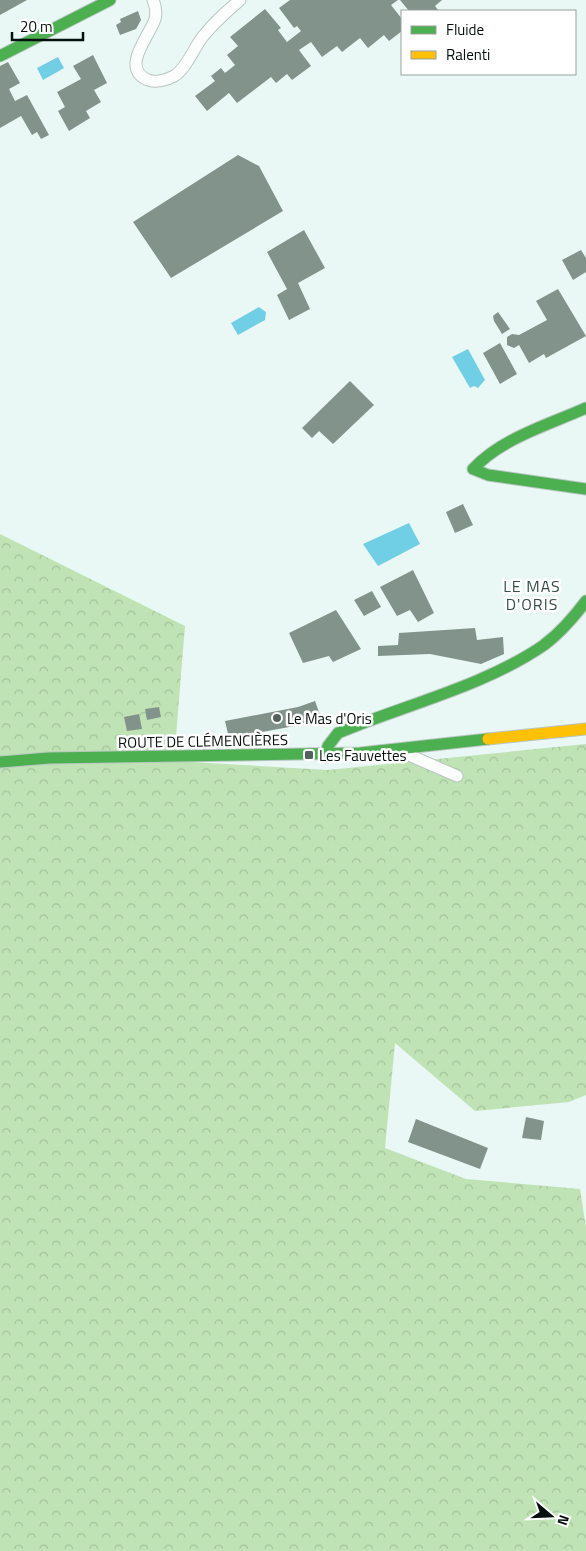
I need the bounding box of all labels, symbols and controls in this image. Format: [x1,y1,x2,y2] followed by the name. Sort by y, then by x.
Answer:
[12,10,84,42] scale bar
[401,10,576,75] legend
[20,15,53,38] text: 20 m
[446,18,484,41] text: Fluide
[446,43,490,66] text: Ralenti
[503,574,561,616] district label: LE MAS D'ORIS
[287,707,372,730] place label: Le Mas d'Oris
[271,712,283,724] marker: Le Mas d'Oris
[118,728,288,754] street label: ROUTE DE CLÉMENCIÈRES
[319,744,407,767] place label: Les Fauvettes
[303,749,315,761] marker: Les Fauvettes
[526,1491,576,1541] north arrow
[552,1512,575,1528] text: N

